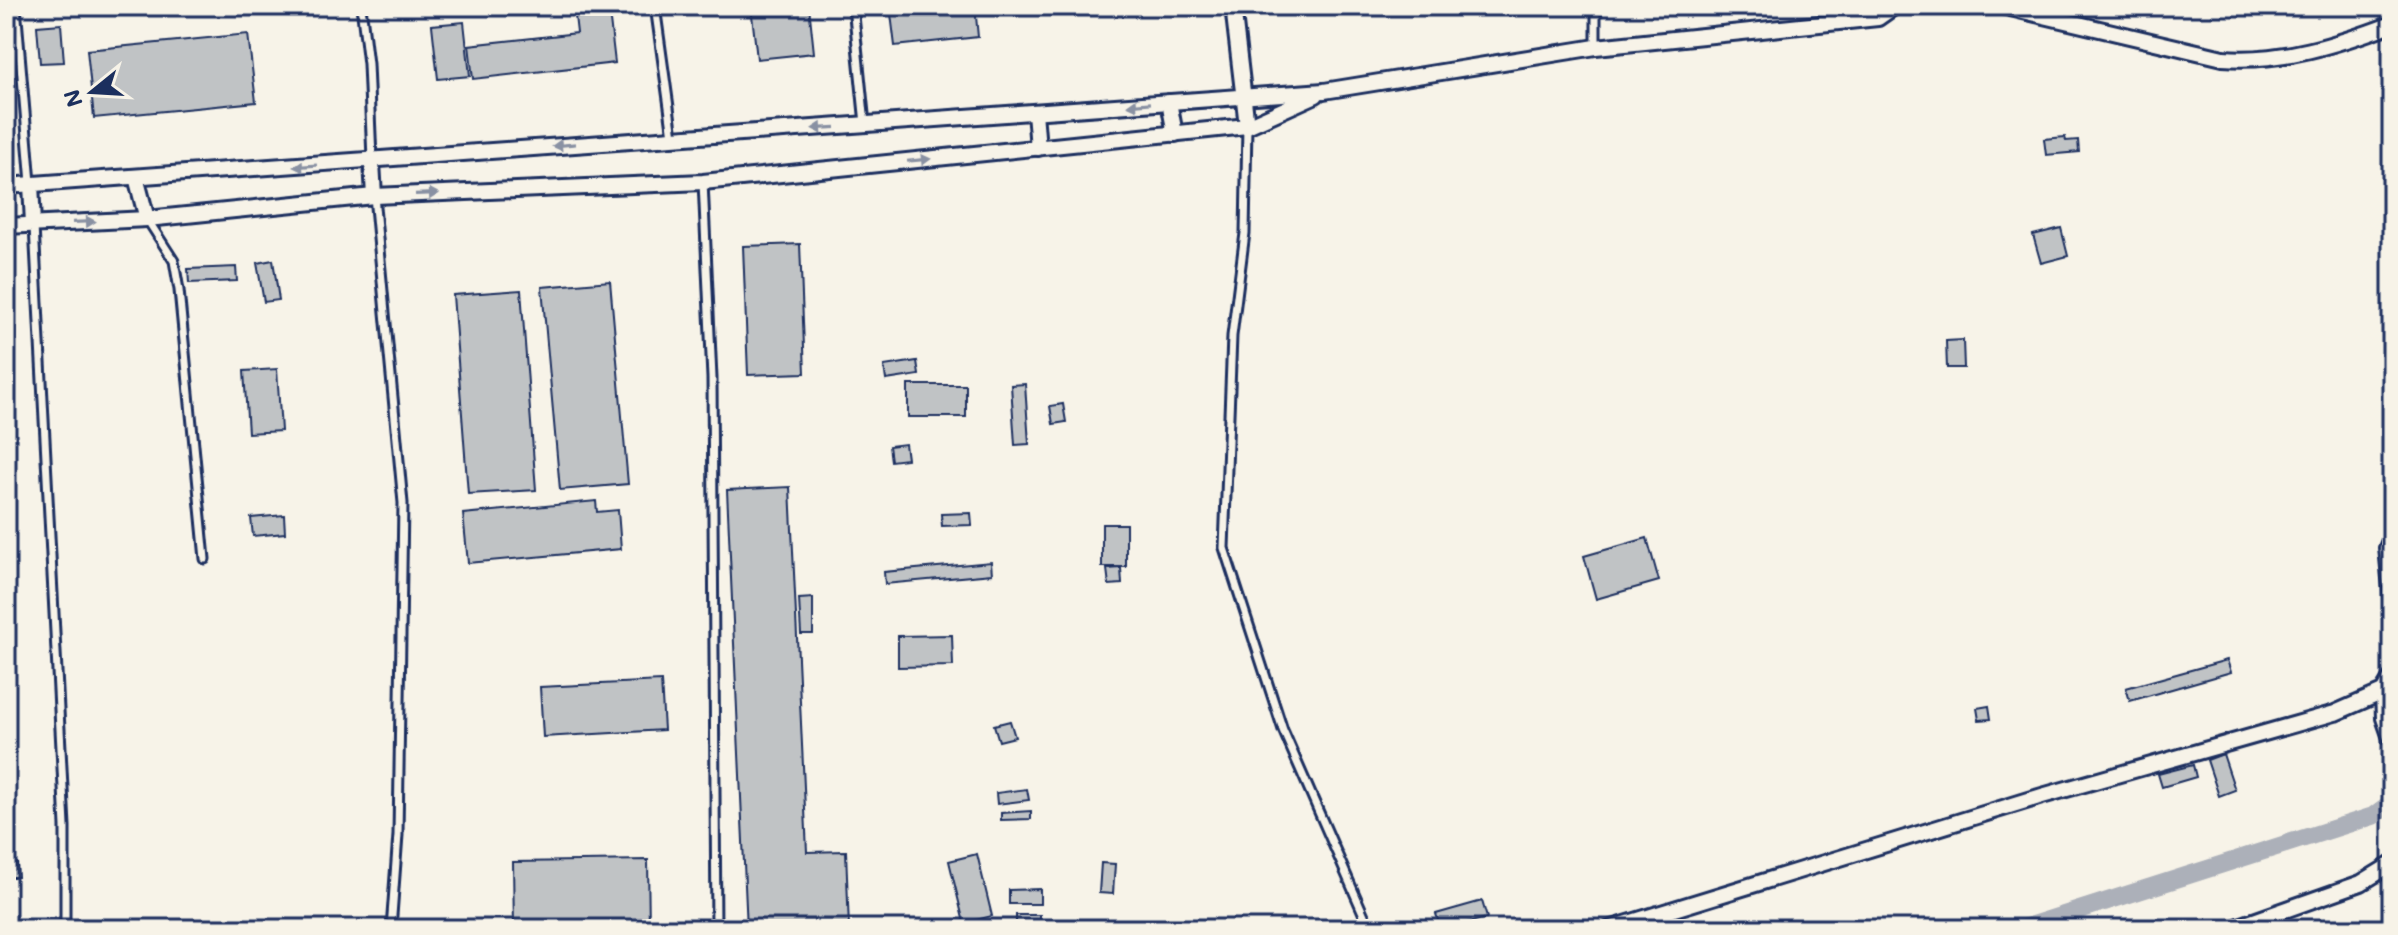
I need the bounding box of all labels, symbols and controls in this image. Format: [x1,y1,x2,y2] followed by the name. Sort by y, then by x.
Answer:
[52,52,132,132] north arrow
[56,86,89,111] text: N
[1126,98,1151,111] one-way arrow
[811,122,836,135] one-way arrow
[551,139,576,152] one-way arrow
[907,153,932,166] one-way arrow
[292,160,317,173] one-way arrow
[415,188,440,201] one-way arrow
[72,215,97,228] one-way arrow

